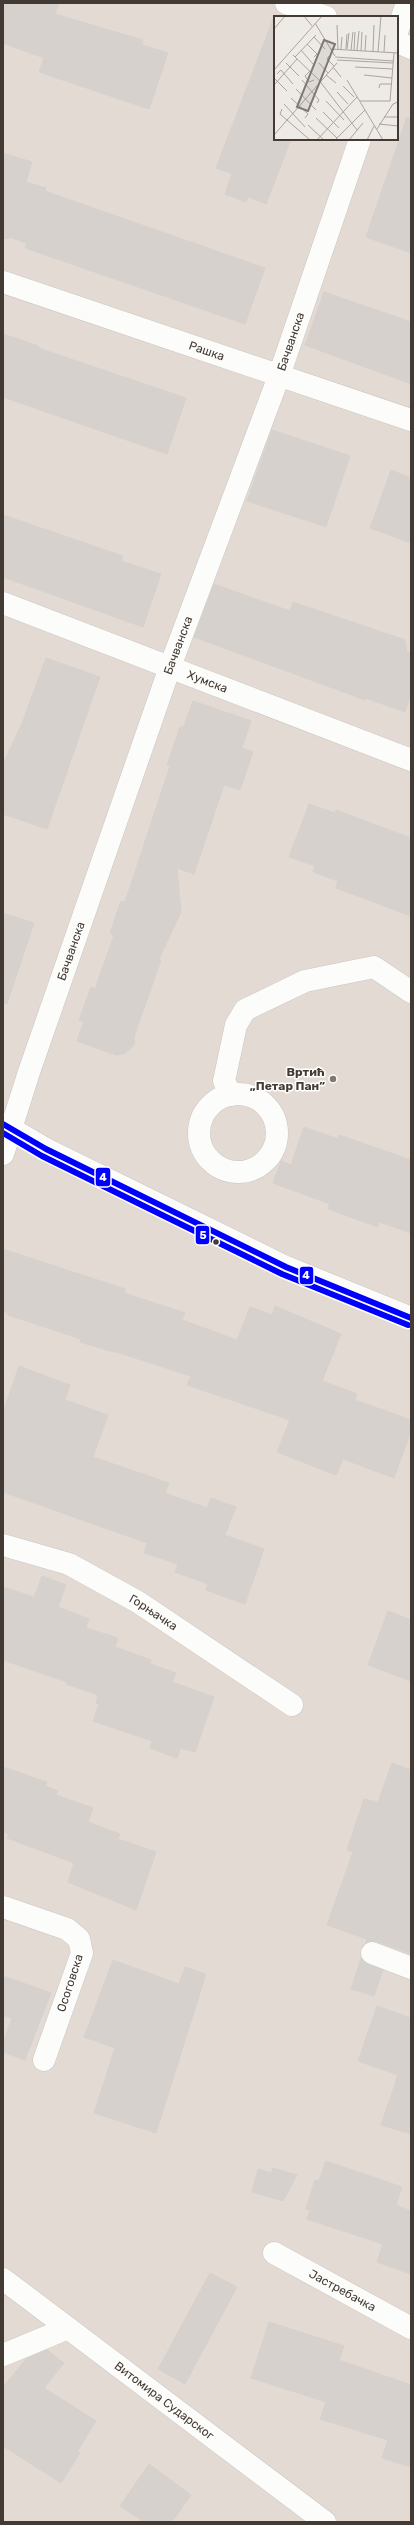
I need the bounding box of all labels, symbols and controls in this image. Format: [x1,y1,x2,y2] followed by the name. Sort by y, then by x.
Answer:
[274,16,398,140] inset map
[274,310,307,373] street label: Бачванска
[187,338,226,363] street label: Рашка
[161,614,195,676] street label: Бачванска
[185,668,230,696] street label: Хумска
[54,920,88,982] street label: Бачванска
[250,1065,325,1093] place label: Вртић „Петар Пан”
[328,1074,338,1084] marker: Вртић „Петар Пан”
[95,1167,111,1187] line badge: 4
[99,1171,107,1184] text: 4
[195,1225,210,1245] line badge: 5
[199,1229,207,1242] text: 5
[211,1237,221,1247] unlabelled marker
[299,1266,314,1285] line badge: 4
[302,1269,310,1282] text: 4
[127,1592,180,1633] street label: Горњачка
[54,1952,86,2014] street label: Осоговска
[307,2267,378,2314] street label: Јастребачка
[112,2359,217,2443] street label: Витомира Сударског

